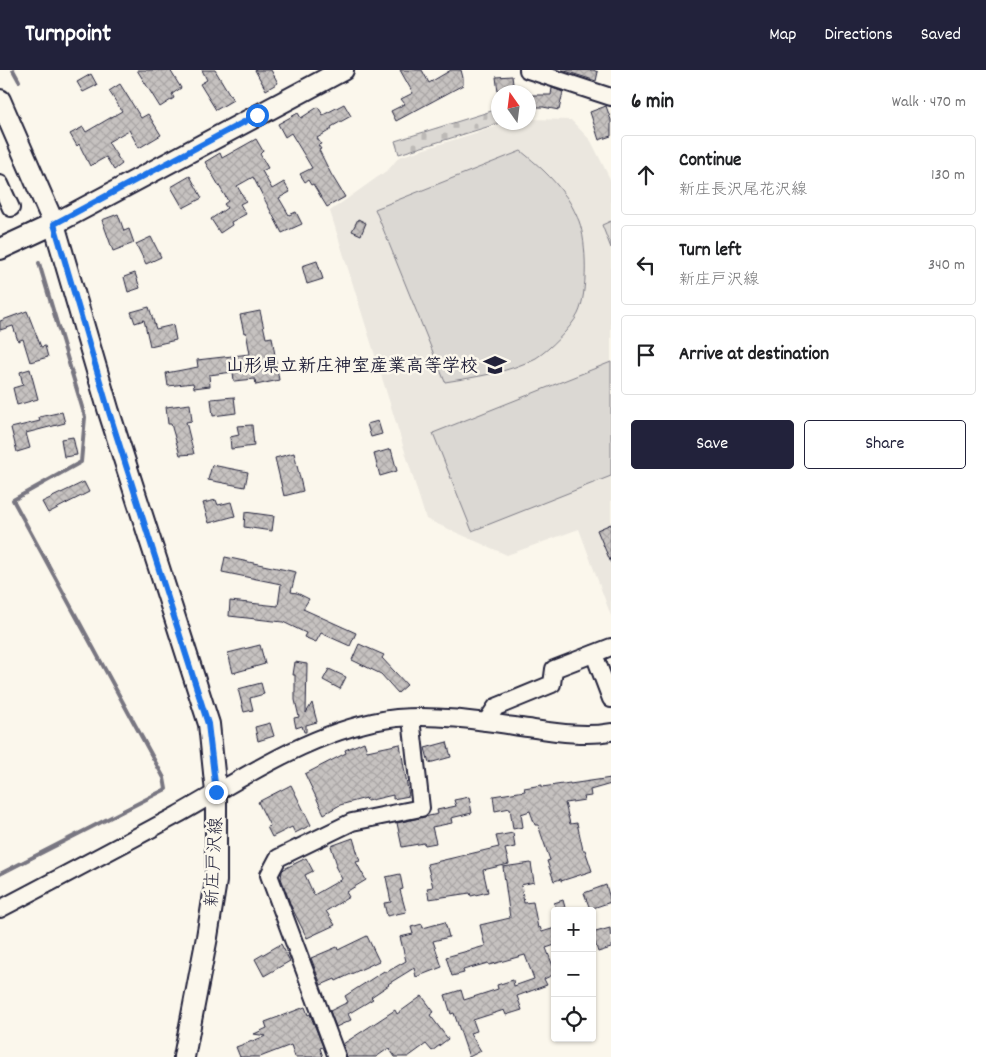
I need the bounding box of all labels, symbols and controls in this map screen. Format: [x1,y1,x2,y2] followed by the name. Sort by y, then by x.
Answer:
[25,18,111,52] text: Turnpoint
[769,23,796,48] text: Map
[824,23,893,48] text: Directions
[921,23,961,48] text: Saved
[491,85,536,130] north arrow
[631,88,674,118] text: 6 min
[892,91,966,114] text: Walk · 470 m
[246,104,269,127] route start
[679,148,741,175] text: Continue
[632,161,660,189] icon: ahead
[931,164,965,187] text: 130 m
[679,179,807,202] text: 新庄長沢尾花沢線
[679,238,742,265] text: Turn left
[632,251,660,279] icon: left
[928,254,965,277] text: 340 m
[679,269,759,292] text: 新庄戸沢線
[632,341,660,369] icon: arrive
[679,342,829,369] text: Arrive at destination
[482,352,508,378] school or university icon: 山形県立新庄神室産業高等学校
[226,355,478,380] place label: 山形県立新庄神室産業高等学校
[631,420,794,469] button: Save
[804,420,966,469] button: Share
[205,781,228,804] route end
[201,817,230,908] street label: 新庄戸沢線
[551,907,596,1042] map controls
[551,907,596,952] button: +
[551,952,596,997] button: −
[551,997,596,1042] button: locate

